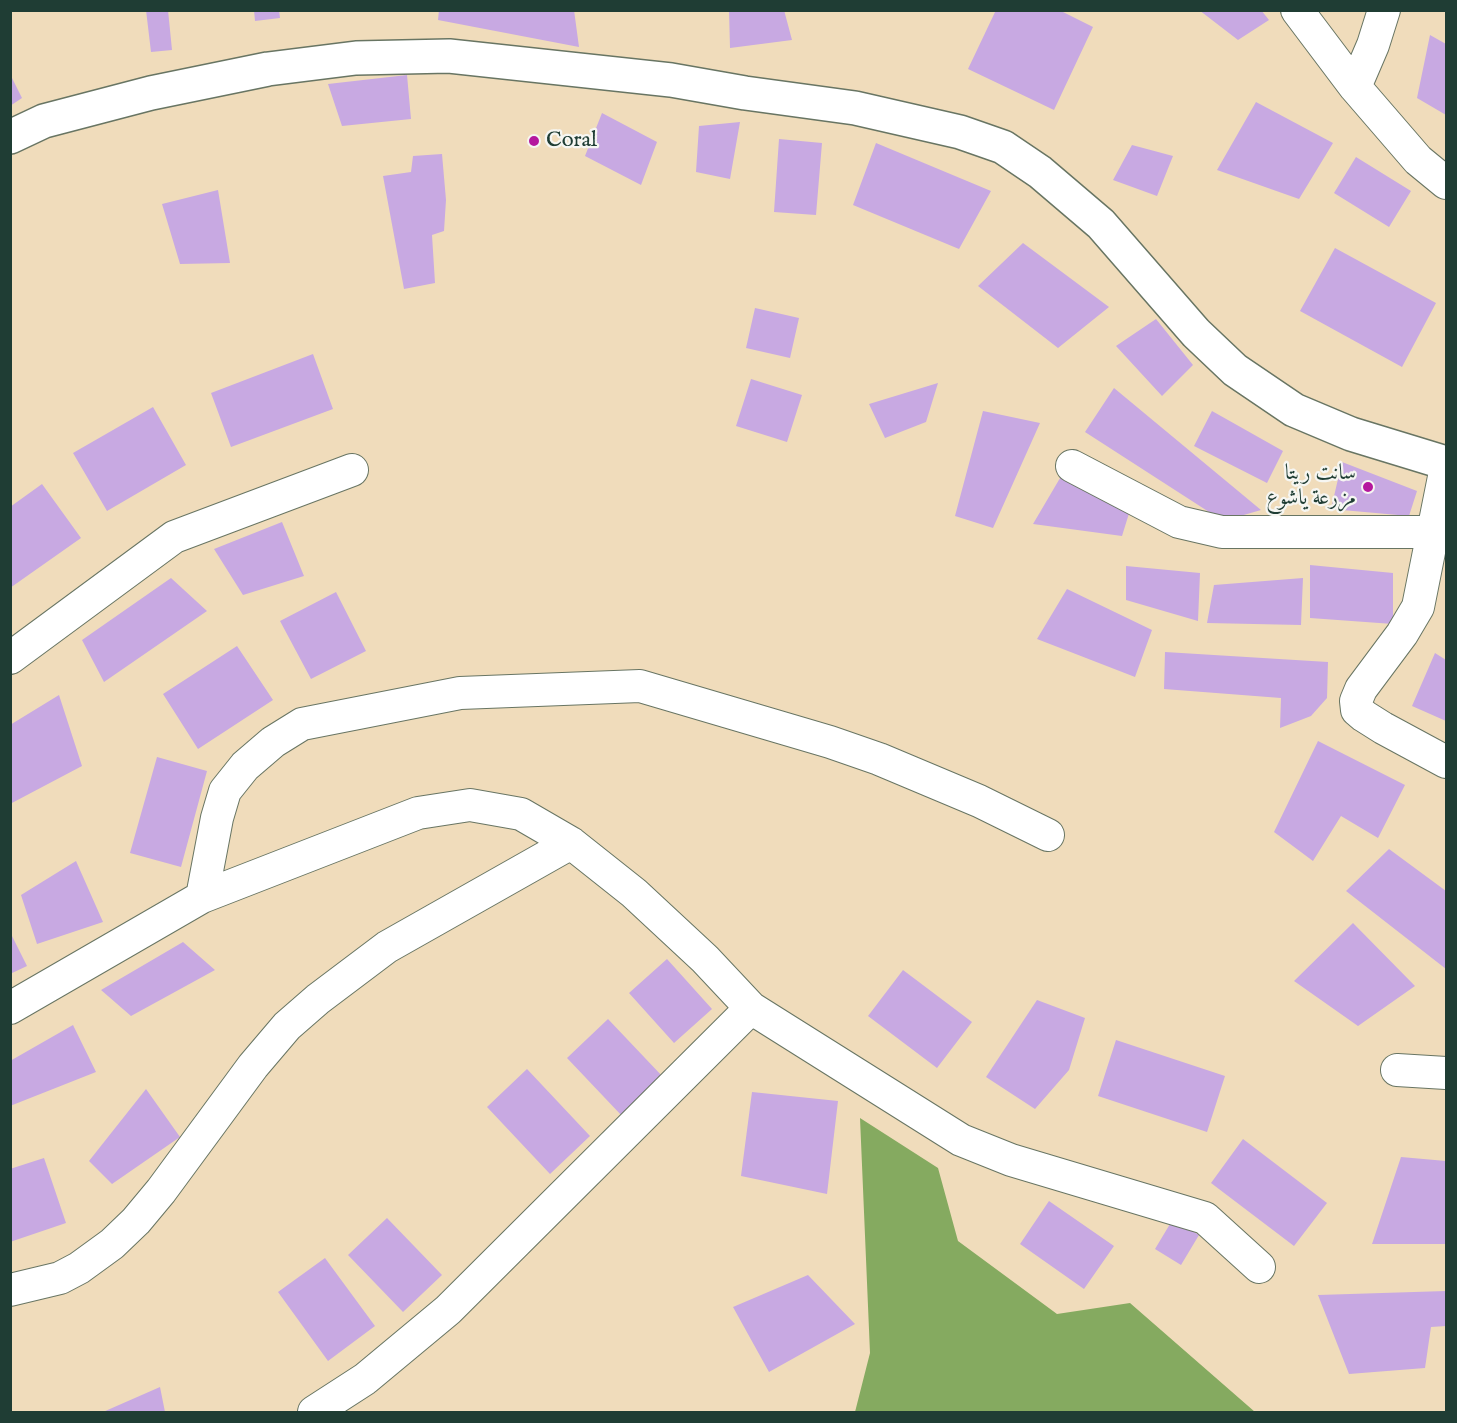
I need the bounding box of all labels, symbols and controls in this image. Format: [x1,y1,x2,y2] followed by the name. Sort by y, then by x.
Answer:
[546,128,597,154] place label: Coral
[527,134,541,148] marker: Coral
[1266,461,1356,512] place label: سانت ريتا مزرعة ياشوع
[1361,480,1375,494] marker: سانت ريتا مزرعة ياشوع

